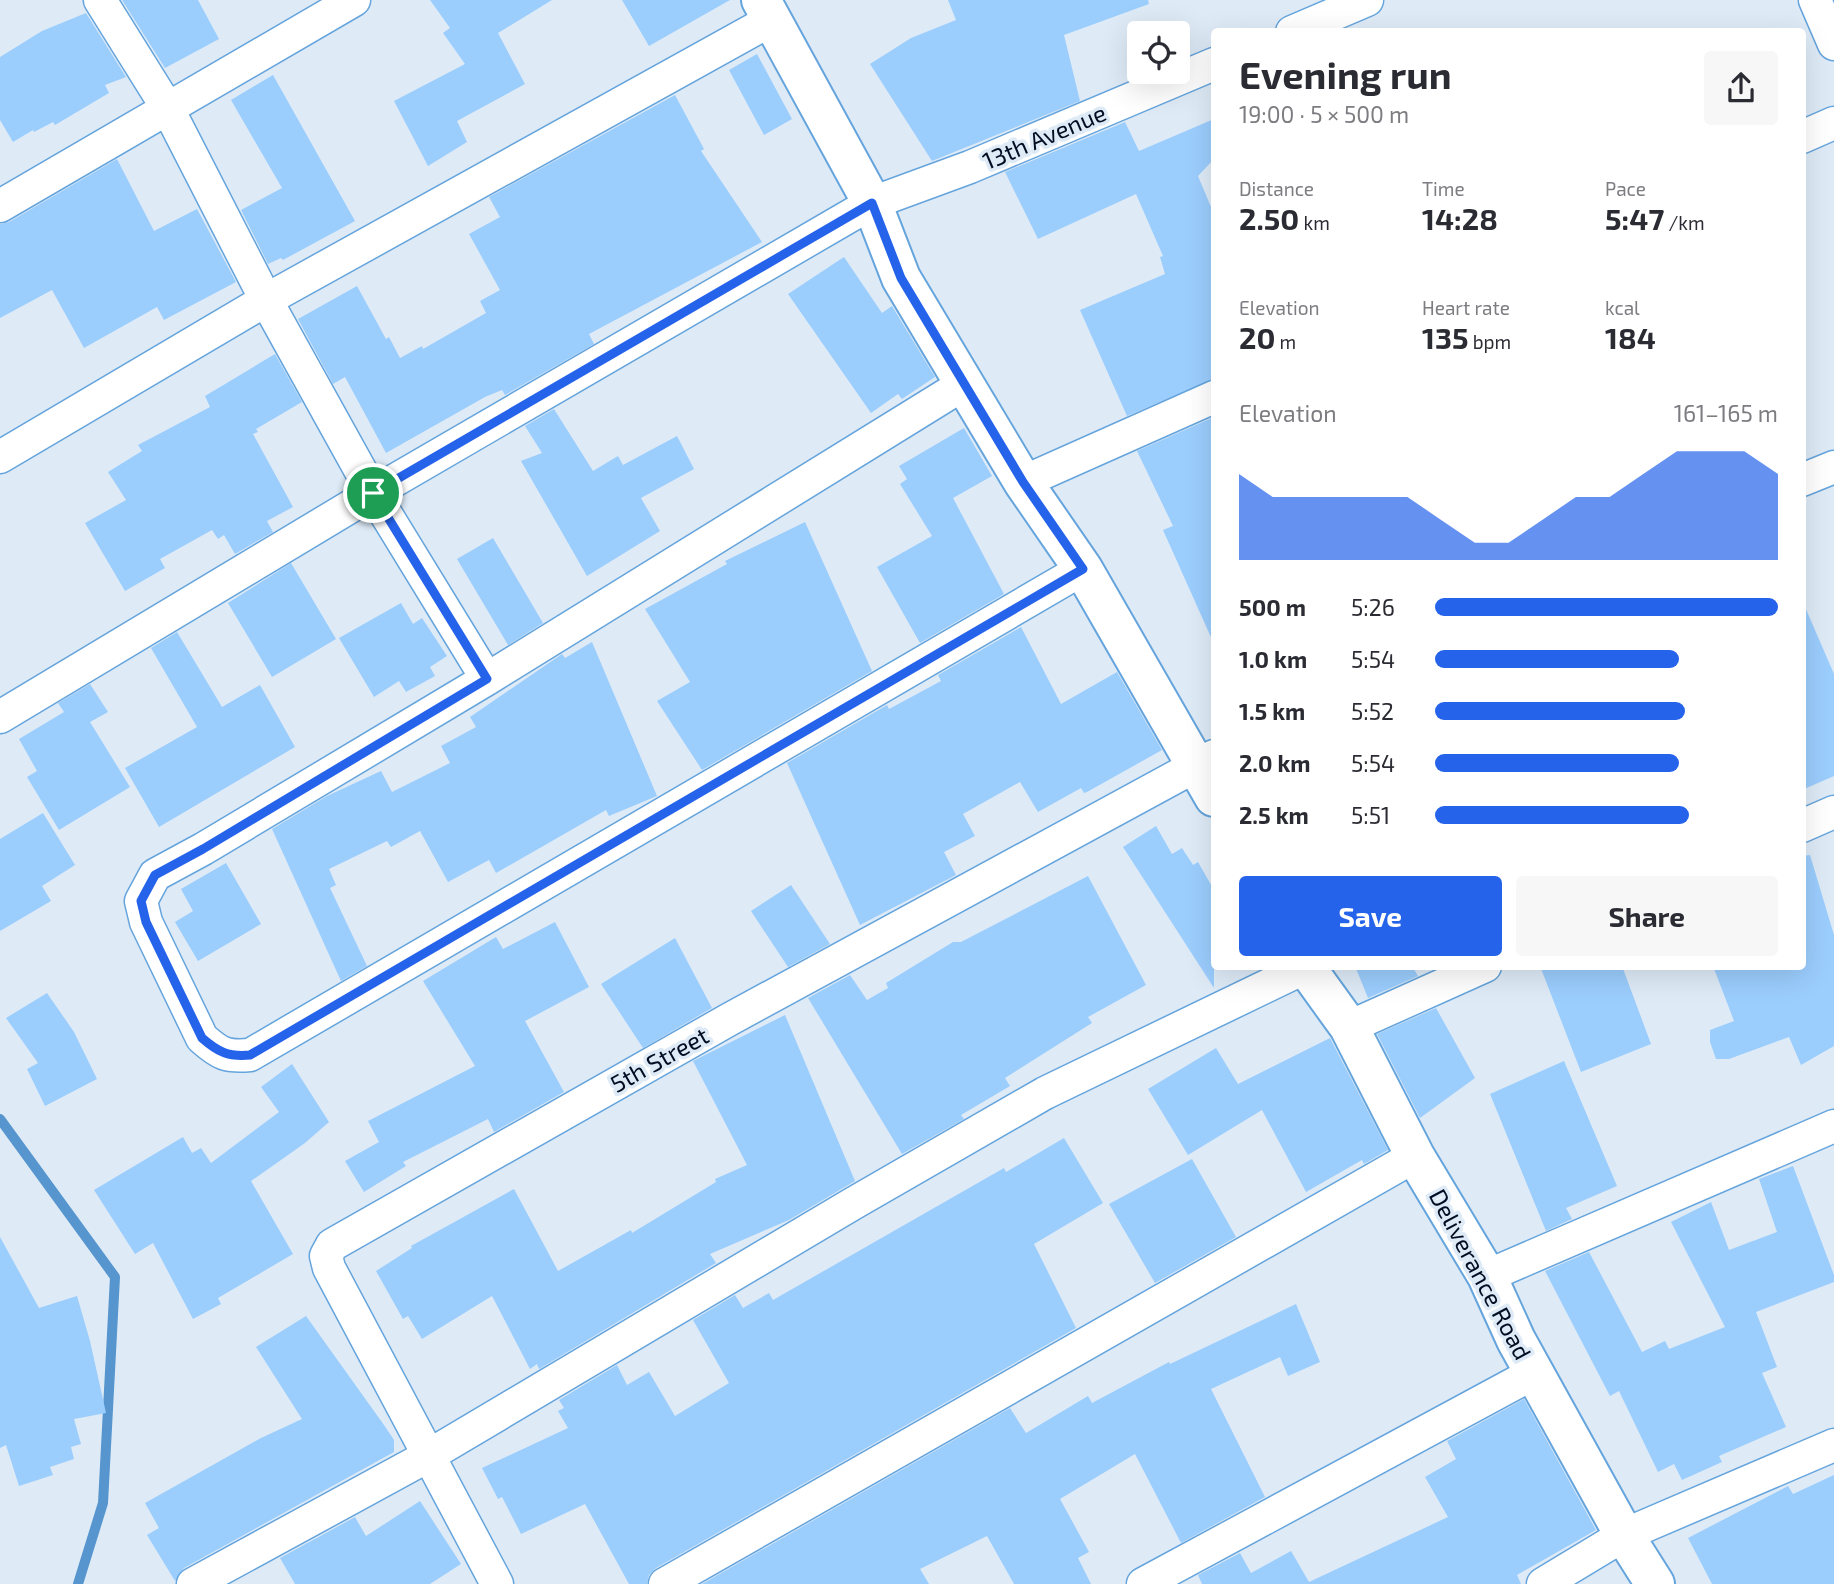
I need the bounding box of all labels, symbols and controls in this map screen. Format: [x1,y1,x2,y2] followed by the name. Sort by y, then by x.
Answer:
[1127,21,1190,84] map controls
[1127,21,1190,84] button: locate
[1239,51,1452,97] text: Evening run
[1704,51,1778,125] button: share
[978,97,1110,175] street label: 13th Avenue
[1239,100,1409,128] text: 19:00 · 5 × 500 m
[1239,177,1314,200] text: Distance
[1422,177,1465,200] text: Time
[1605,177,1646,200] text: Pace
[1239,200,1299,236] text: 2.50
[1422,200,1498,236] text: 14:28
[1605,200,1664,236] text: 5:47
[1299,211,1330,234] text: km
[1664,211,1705,234] text: /km
[1239,296,1320,319] text: Elevation
[1422,296,1510,319] text: Heart rate
[1605,296,1640,319] text: kcal
[1239,319,1275,355] text: 20
[1422,319,1469,355] text: 135
[1605,319,1656,355] text: 184
[1275,330,1296,353] text: m
[1469,330,1511,353] text: bpm
[1239,399,1337,427] text: Elevation
[1674,399,1778,427] text: 161–165 m
[343,463,403,523] pin
[354,474,392,512] icon: arrive
[1239,593,1306,621] text: 500 m
[1351,593,1395,621] text: 5:26
[1239,645,1307,673] text: 1.0 km
[1351,645,1395,673] text: 5:54
[1239,697,1305,725] text: 1.5 km
[1351,697,1394,725] text: 5:52
[1239,749,1311,777] text: 2.0 km
[1351,749,1395,777] text: 5:54
[1239,801,1309,829] text: 2.5 km
[1351,801,1390,829] text: 5:51
[1239,876,1502,956] button: Save
[1516,876,1778,956] button: Share
[605,1020,713,1098] street label: 5th Street
[1424,1184,1538,1364] street label: Deliverance Road

